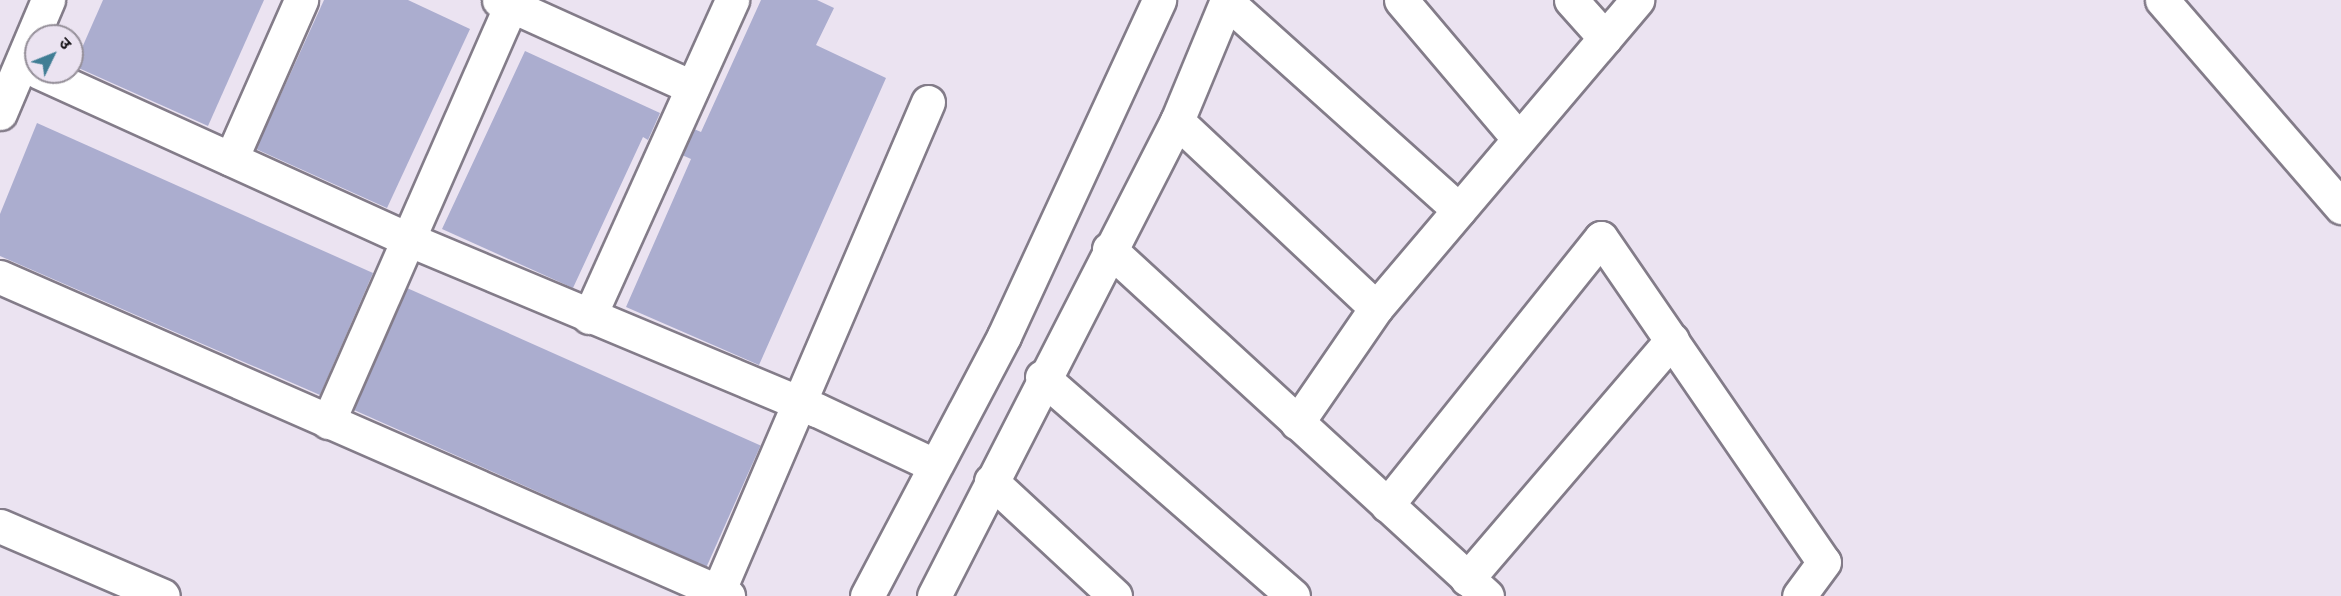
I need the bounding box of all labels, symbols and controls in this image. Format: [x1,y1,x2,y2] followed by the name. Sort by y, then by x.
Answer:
[24,24,84,84] north arrow
[56,34,75,53] text: उ

